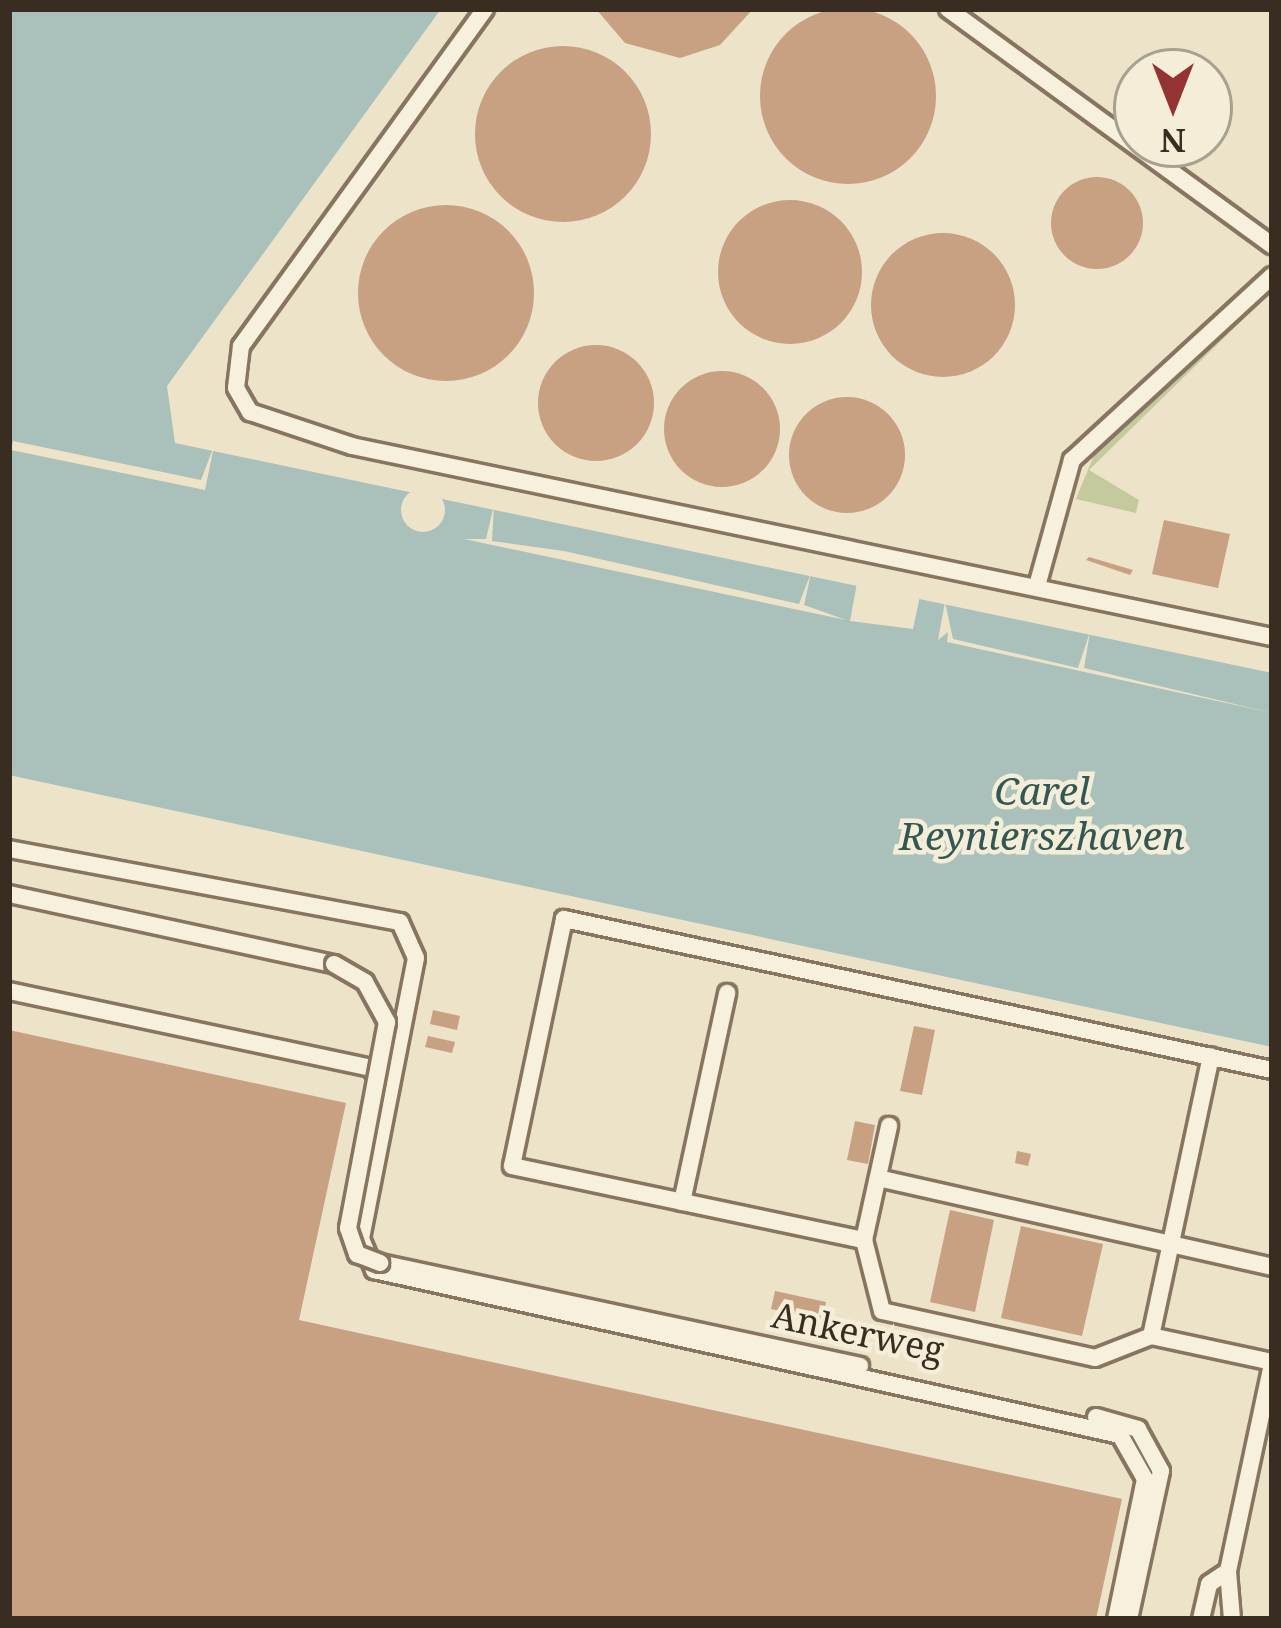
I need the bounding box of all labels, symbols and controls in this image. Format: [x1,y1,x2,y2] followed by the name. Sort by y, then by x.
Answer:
[1113,48,1233,168] north arrow
[1160,119,1186,164] text: N
[899,768,1185,859] water label: Carel Reynierszhaven
[768,1293,948,1371] street label: Ankerweg

